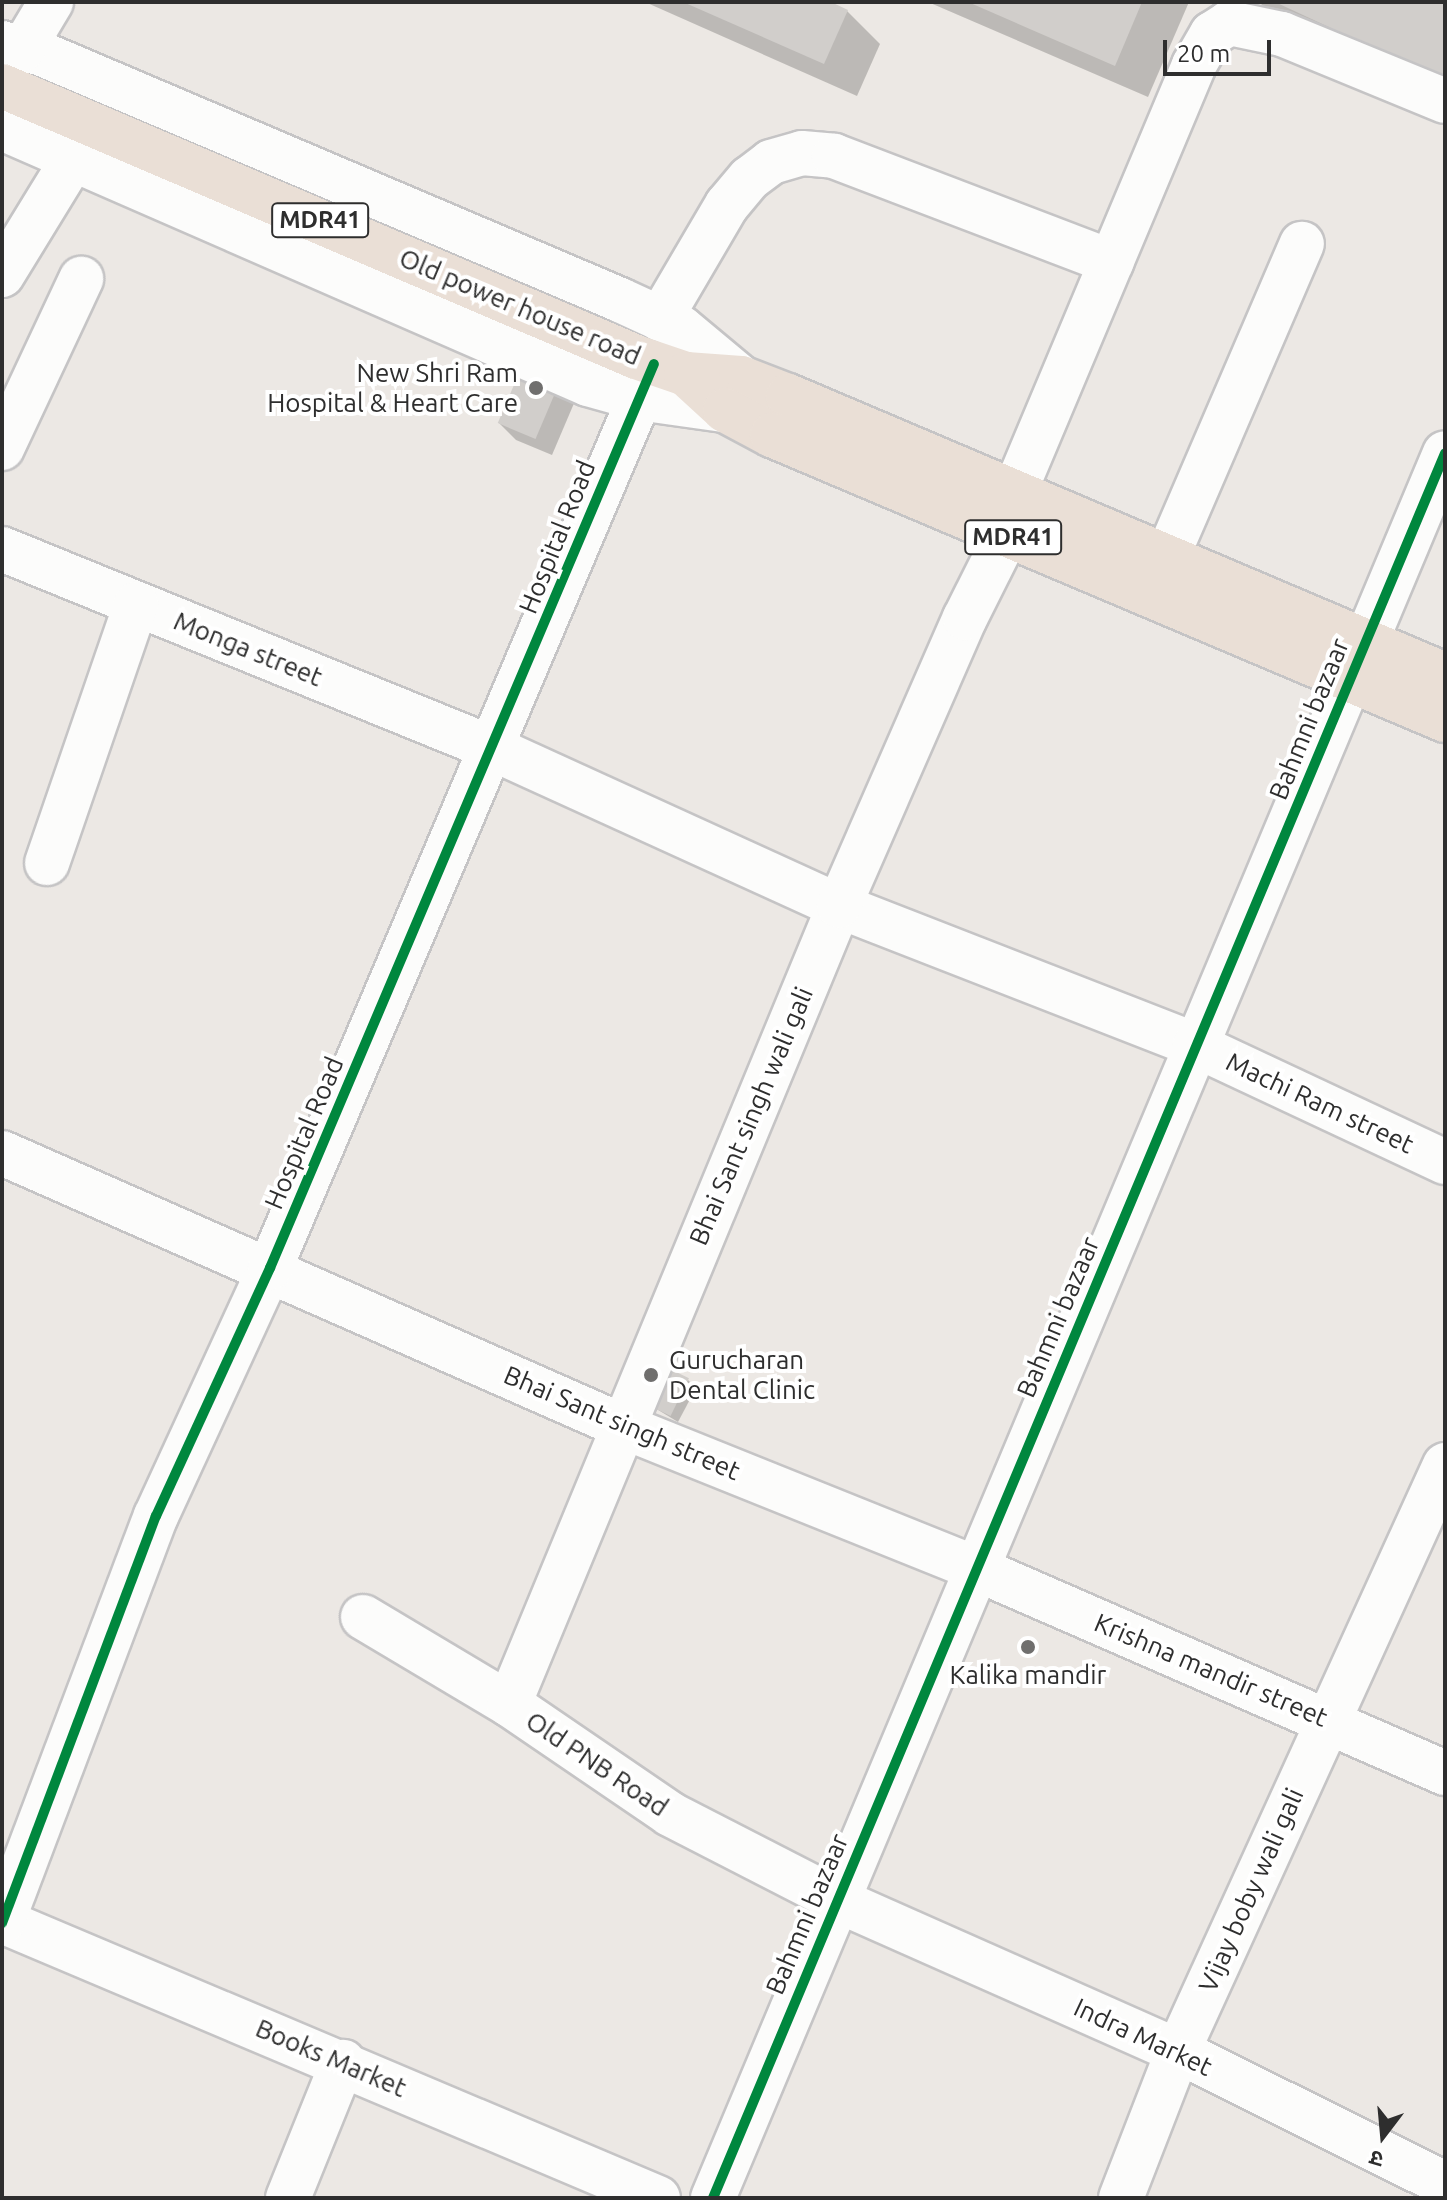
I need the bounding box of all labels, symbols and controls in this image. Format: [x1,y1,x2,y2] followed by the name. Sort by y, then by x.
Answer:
[1167,24,1275,74] scale bar
[1177,40,1230,67] text: 20 m
[270,200,370,240] road number: MDR41
[395,242,645,372] street label: Old power house road
[267,357,518,418] place label: New Shri Ram Hospital & Heart Care
[525,377,547,399] marker: New Shri Ram Hospital & Heart Care
[512,456,602,618] street label: Hospital Road
[963,517,1063,557] road number: MDR41
[169,605,327,693] street label: Monga street
[1262,634,1356,804] street label: Bahmni bazaar
[682,982,820,1250] street label: Bhai Sant singh wali gali
[1221,1046,1419,1160] street label: Machi Ram street
[258,1052,350,1214] street label: Hospital Road
[1010,1232,1106,1402] street label: Bahmni bazaar
[669,1344,815,1406] place label: Gurucharan Dental Clinic
[499,1359,745,1487] street label: Bhai Sant singh street
[640,1364,662,1386] marker: Gurucharan Dental Clinic
[1090,1607,1332,1733] street label: Krishna mandir street
[1019,1638,1037,1656] marker: Kalika mandir
[950,1659,1106,1691] place label: Kalika mandir
[520,1705,674,1823] street label: Old PNB Road
[1192,1783,1310,1997] street label: Vijay boby wali gali
[759,1829,855,1999] street label: Bahmni bazaar
[1069,1991,1217,2083] street label: Indra Market
[251,2012,411,2104] street label: Books Market
[1343,2096,1423,2176] north arrow
[1367,2146,1386,2173] text: उ

